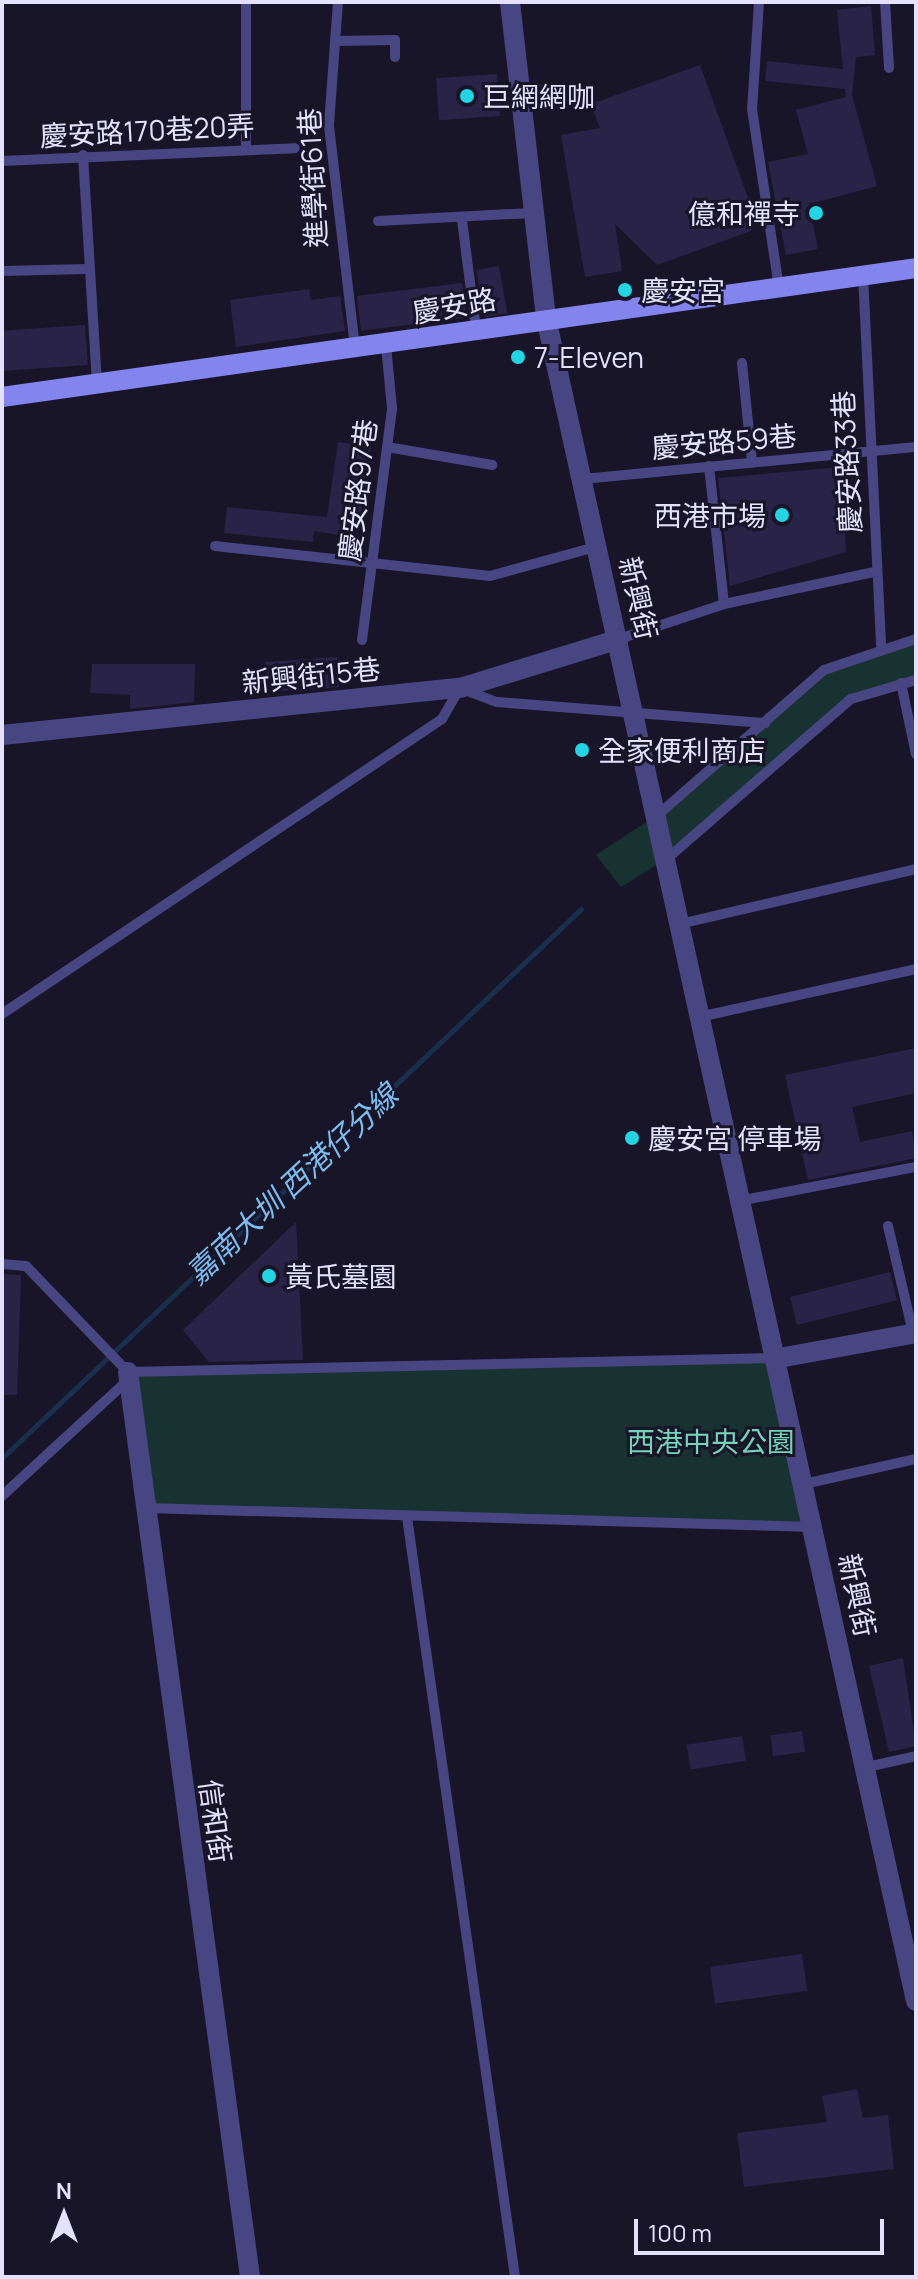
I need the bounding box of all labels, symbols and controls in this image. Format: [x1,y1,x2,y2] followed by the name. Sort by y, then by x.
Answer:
[483,79,595,113] place label: 巨網網咖
[458,87,476,105] marker: 巨網網咖
[292,107,332,249] street label: 進學街61巷
[39,108,255,152] street label: 慶安路170巷20弄
[688,196,800,230] place label: 億和禪寺
[807,204,825,222] marker: 億和禪寺
[641,273,725,307] place label: 慶安宮
[410,281,498,329] street label: 慶安路
[616,281,634,299] marker: 慶安宮
[534,340,644,374] place label: 7-Eleven
[509,348,527,366] marker: 7-Eleven
[825,390,867,534] street label: 慶安路33巷
[332,417,382,563] street label: 慶安路97巷
[650,418,798,464] street label: 慶安路59巷
[654,498,766,532] place label: 西港市場
[773,506,791,524] marker: 西港市場
[613,553,665,643] street label: 新興街
[240,651,382,699] street label: 新興街15巷
[598,733,766,767] place label: 全家便利商店
[573,741,591,759] marker: 全家便利商店
[179,1077,405,1291] water label: 嘉南大圳 西港仔分線
[648,1121,822,1155] place label: 慶安宮 停車場
[623,1129,641,1147] marker: 慶安宮 停車場
[285,1259,397,1293] place label: 黃氏墓園
[260,1267,278,1285] marker: 黃氏墓園
[627,1424,795,1458] park label: 西港中央公園
[833,1550,883,1640] street label: 新興街
[194,1777,238,1865] street label: 信和街
[24,2175,104,2255] north arrow
[56,2176,72,2206] text: N
[638,2203,888,2253] scale bar
[648,2216,712,2249] text: 100 m

